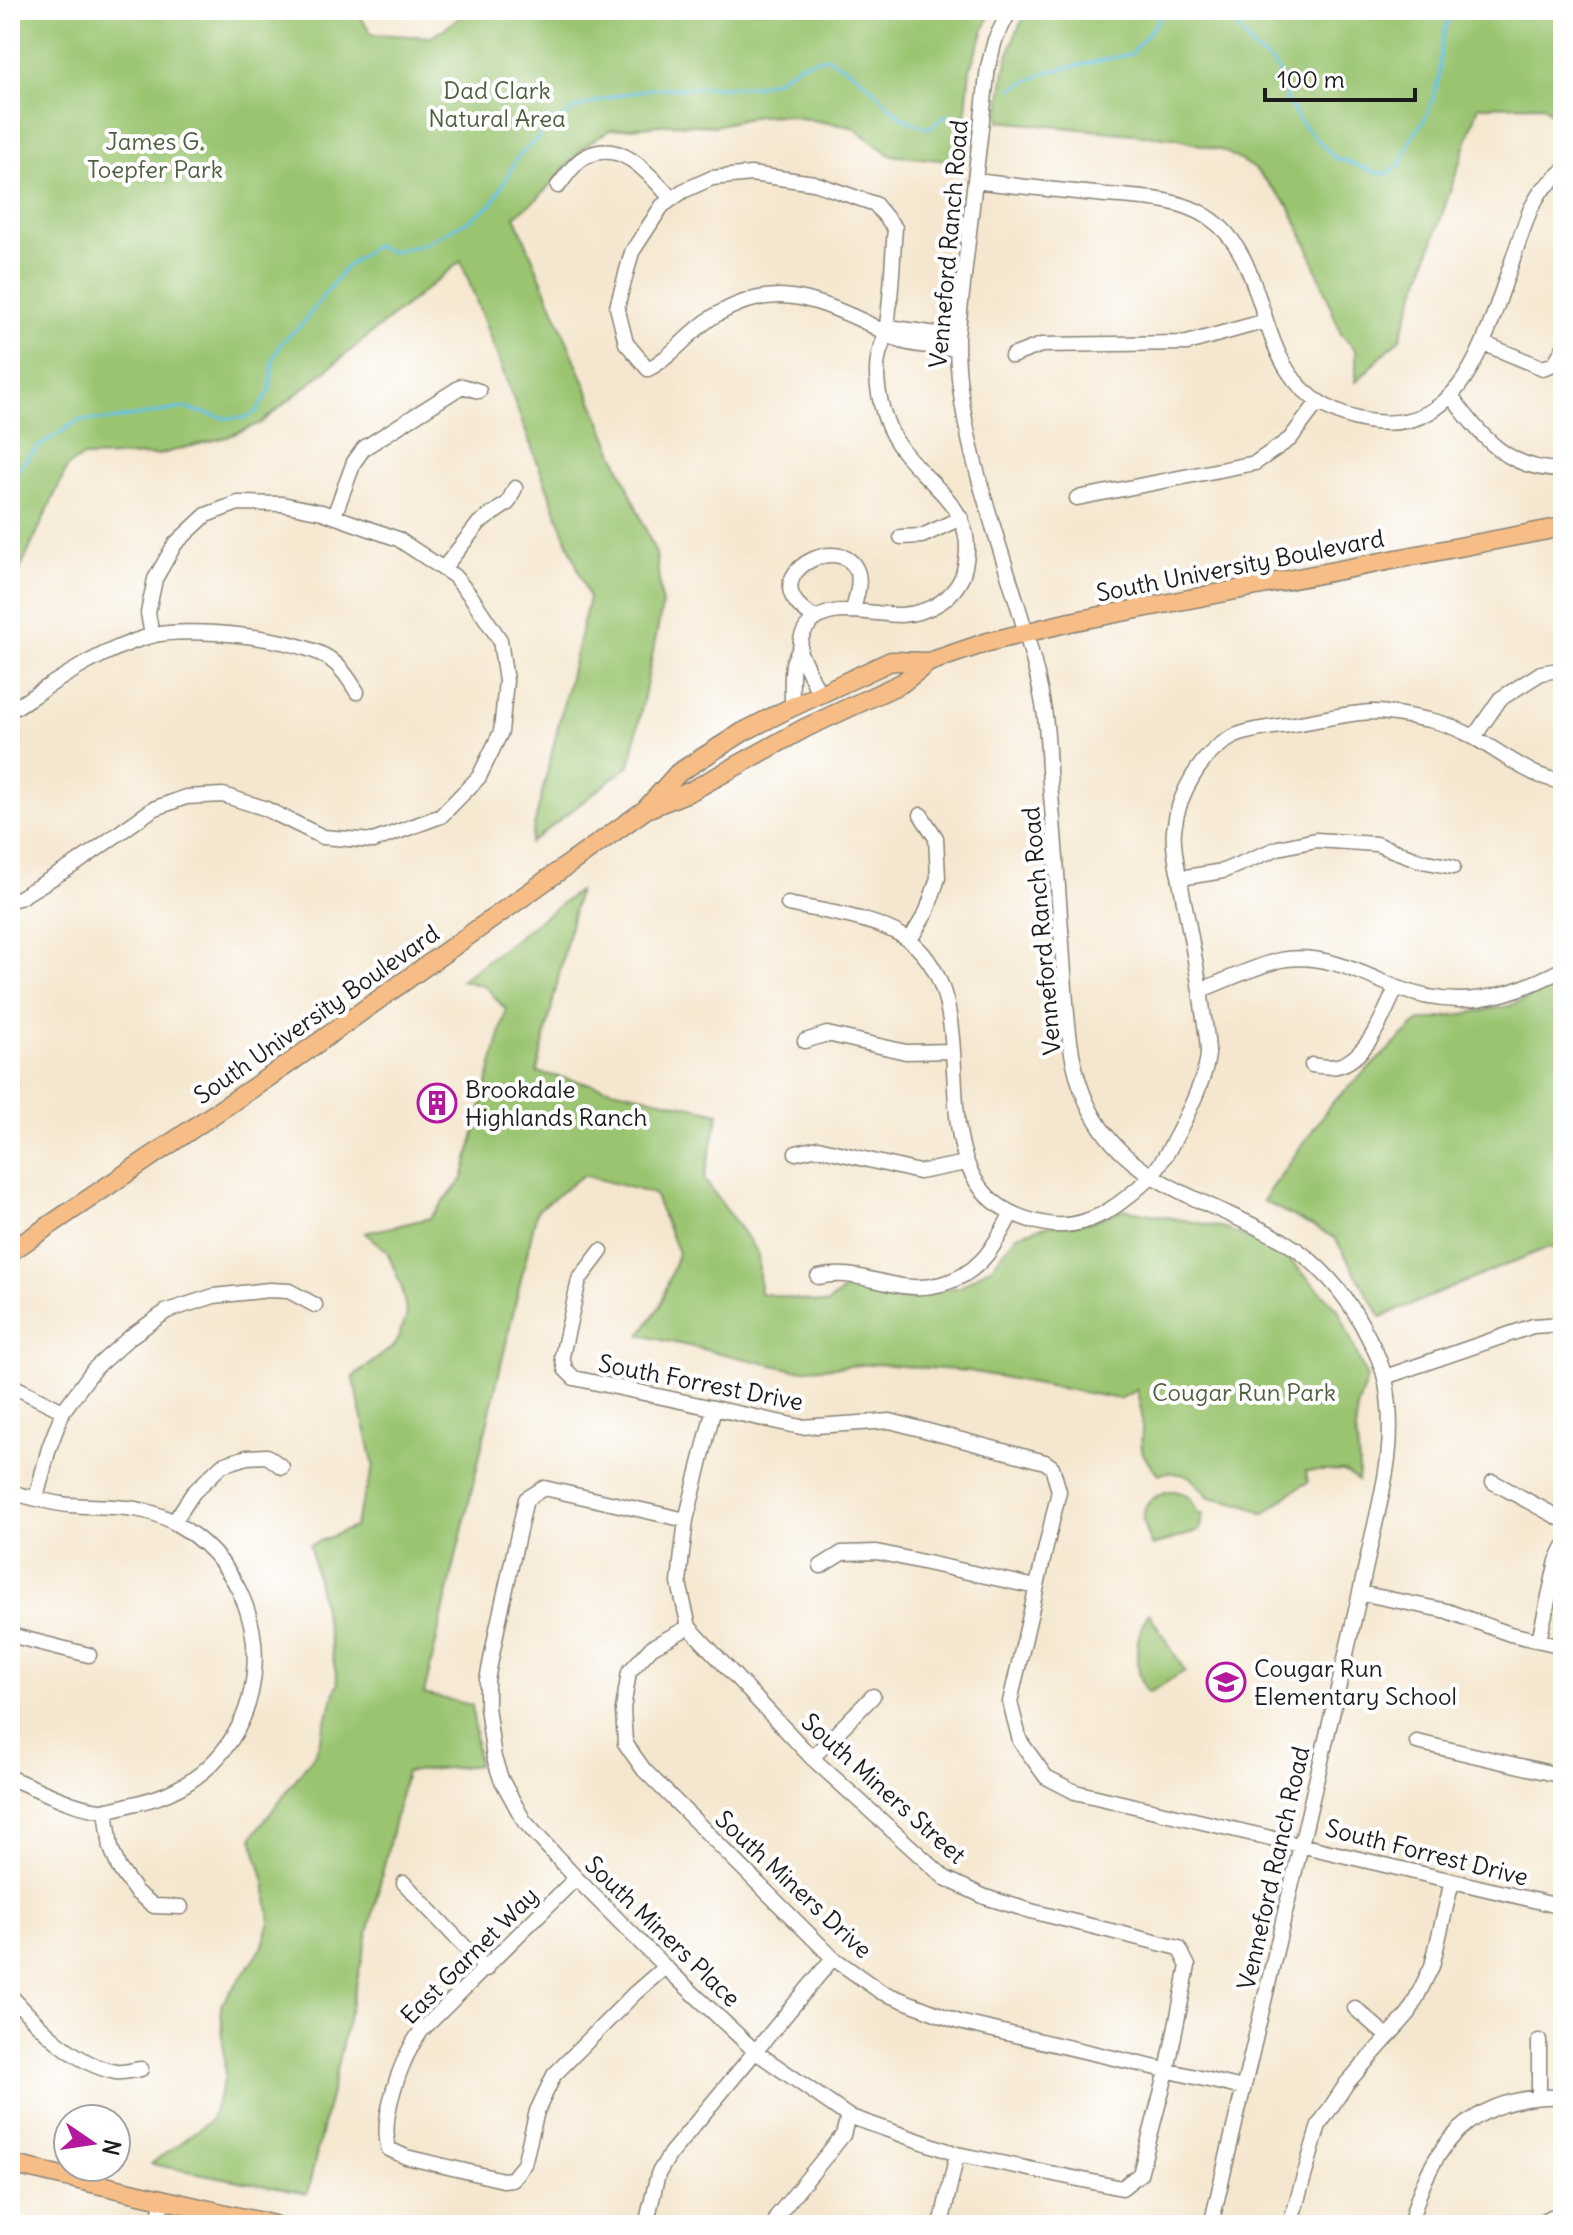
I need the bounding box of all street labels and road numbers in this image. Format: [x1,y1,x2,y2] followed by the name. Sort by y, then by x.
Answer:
[922,119,974,369] street label: Venneford Ranch Road
[1094,522,1386,608] street label: South University Boulevard
[1015,806,1067,1056] street label: Venneford Ranch Road
[188,918,444,1110] street label: South University Boulevard
[596,1347,806,1417] street label: South Forrest Drive
[796,1706,972,1870] street label: South Miners Street
[1230,1743,1316,1993] street label: Venneford Ranch Road
[709,1804,879,1964] street label: South Miners Drive
[1323,1812,1531,1892] street label: South Forrest Drive
[579,1849,747,2013] street label: South Miners Place
[394,1880,544,2030] street label: East Garnet Way

